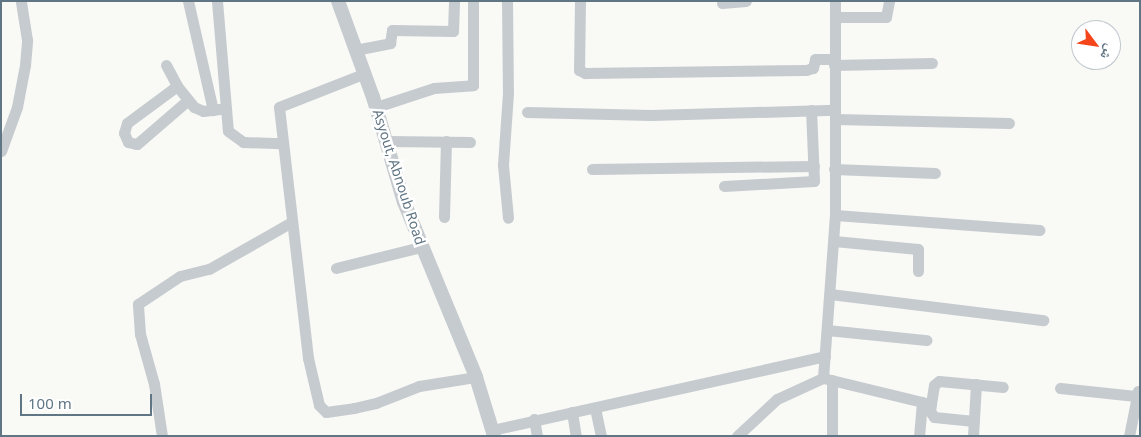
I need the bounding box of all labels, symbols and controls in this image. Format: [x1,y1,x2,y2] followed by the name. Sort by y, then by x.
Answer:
[1071,20,1121,70] north arrow
[1096,41,1120,64] text: ش
[369,107,429,247] street label: Asyout, Abnoub Road
[22,384,155,416] scale bar
[28,393,72,413] text: 100 m

